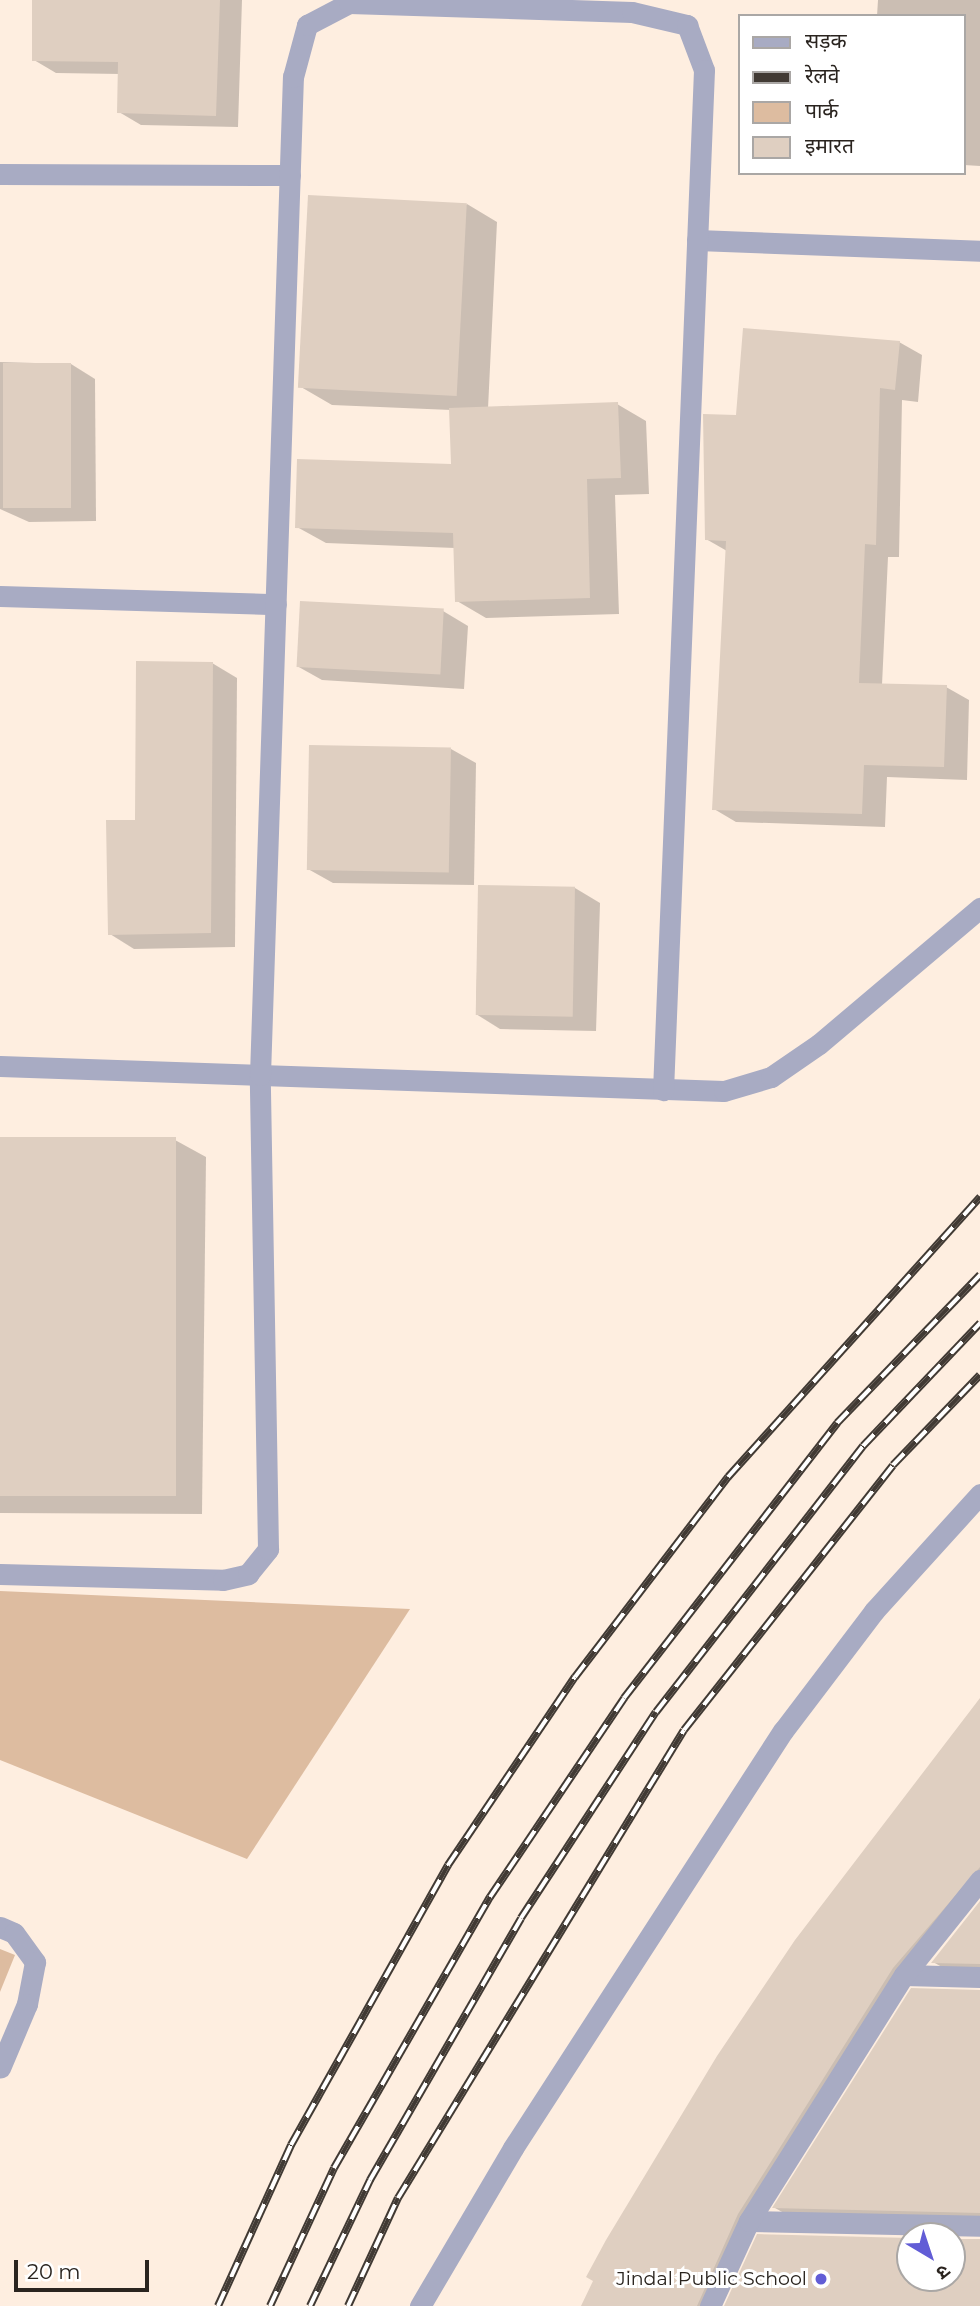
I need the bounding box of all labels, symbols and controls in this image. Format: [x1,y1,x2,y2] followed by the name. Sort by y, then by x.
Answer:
[738,14,966,175] legend
[805,28,847,53] text: सड़क
[805,63,840,88] text: रेलवे
[805,98,839,123] text: पार्क
[805,133,854,158] text: इमारत
[896,2222,966,2292] north arrow
[18,2246,152,2290] scale bar
[27,2259,81,2284] text: 20 m
[932,2260,955,2285] text: उ
[616,2268,807,2290] place label: Jindal Public School
[813,2271,829,2287] marker: Jindal Public School

